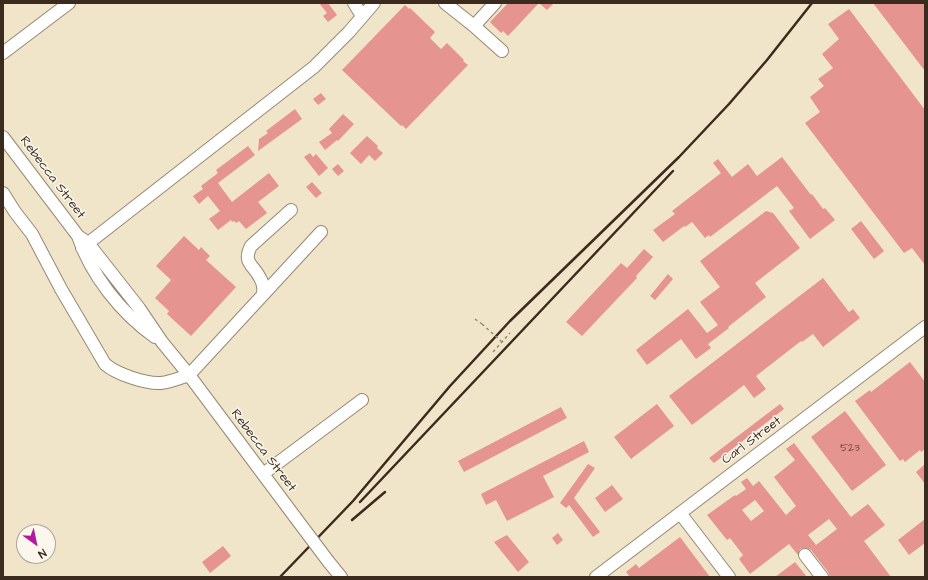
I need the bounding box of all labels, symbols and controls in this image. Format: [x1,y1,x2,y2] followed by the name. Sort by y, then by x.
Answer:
[16,134,88,222] street label: Rebecca Street
[227,407,299,495] street label: Rebecca Street
[719,414,785,468] street label: Carl Street
[840,442,860,456] house number: 523
[16,524,56,564] north arrow
[35,545,49,562] text: N

